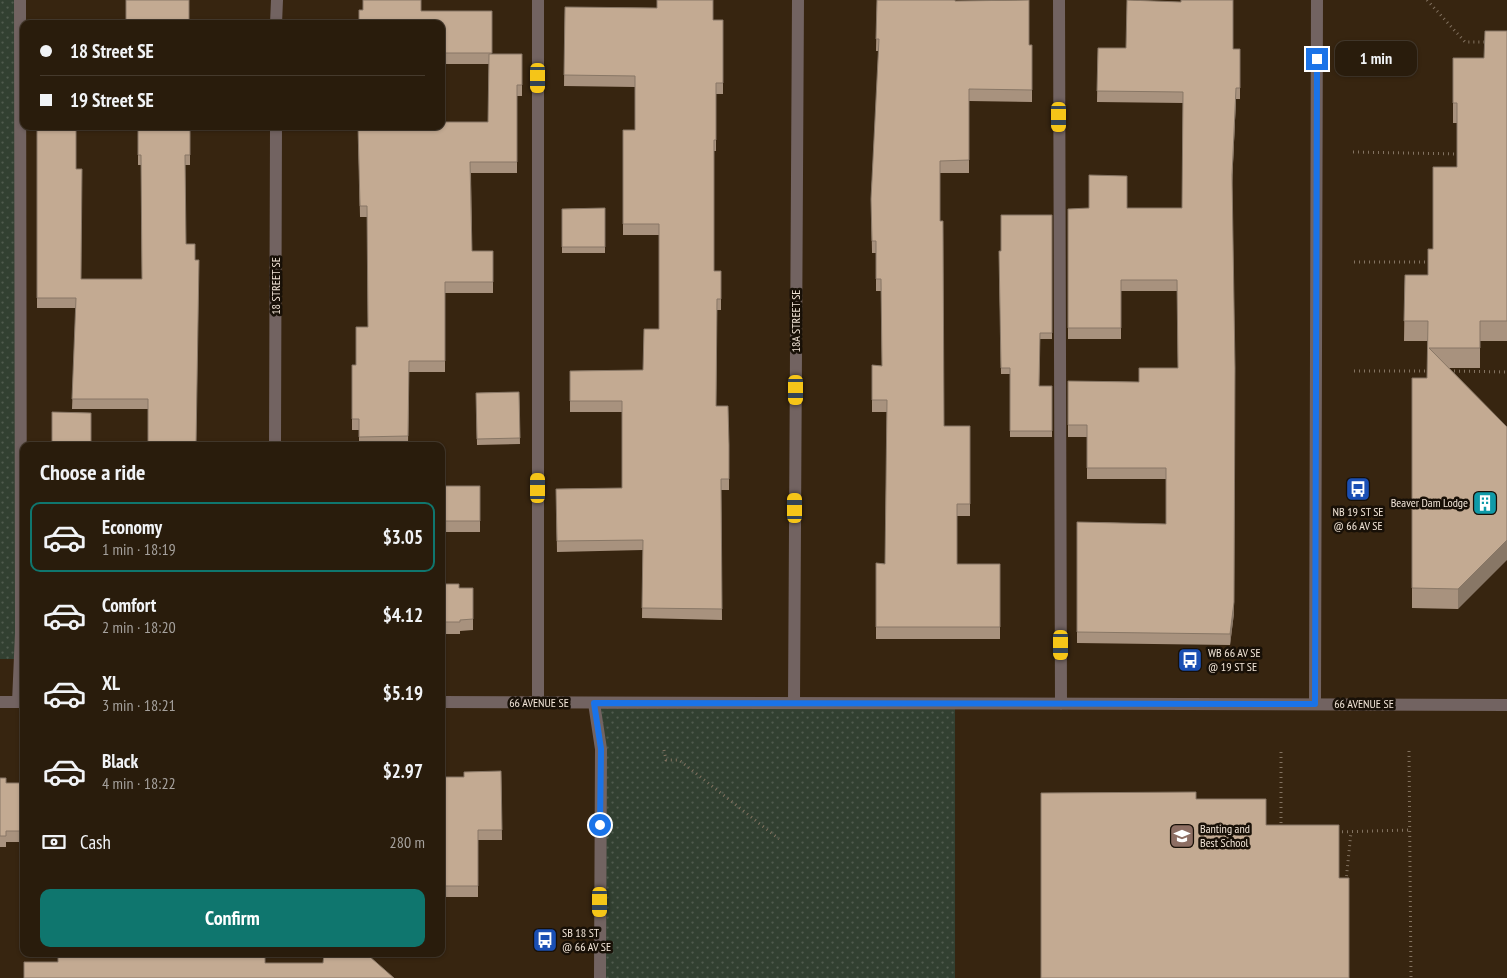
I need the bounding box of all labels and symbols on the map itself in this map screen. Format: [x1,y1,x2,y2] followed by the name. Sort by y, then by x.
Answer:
[1334,42,1417,76] callout: 1 min
[1306,48,1328,70] route end
[530,63,545,93] car
[1051,102,1066,132] car
[268,257,283,315] street label: 18 STREET SE
[788,290,803,353] street label: 18A STREET SE
[788,375,803,405] car
[530,473,545,503] car
[1345,476,1371,502] bus stop icon: NB 19 ST SE @ 66 AV SE
[1472,490,1498,516] building icon: Beaver Dam Lodge
[787,493,802,523] car
[1391,495,1468,510] place label: Beaver Dam Lodge
[1333,504,1383,533] place label: NB 19 ST SE @ 66 AV SE
[1053,630,1068,660] car
[1208,645,1261,674] place label: WB 66 AV SE @ 19 ST SE
[1177,647,1203,673] bus stop icon: WB 66 AV SE @ 19 ST SE
[509,695,569,710] street label: 66 AVENUE SE
[1334,696,1394,711] street label: 66 AVENUE SE
[589,814,611,836] route start
[1200,821,1250,850] place label: Banting and Best School
[1169,823,1195,849] school or university icon: Banting and Best School
[592,887,607,917] car
[562,925,611,954] place label: SB 18 ST @ 66 AV SE
[532,927,558,953] bus stop icon: SB 18 ST @ 66 AV SE

